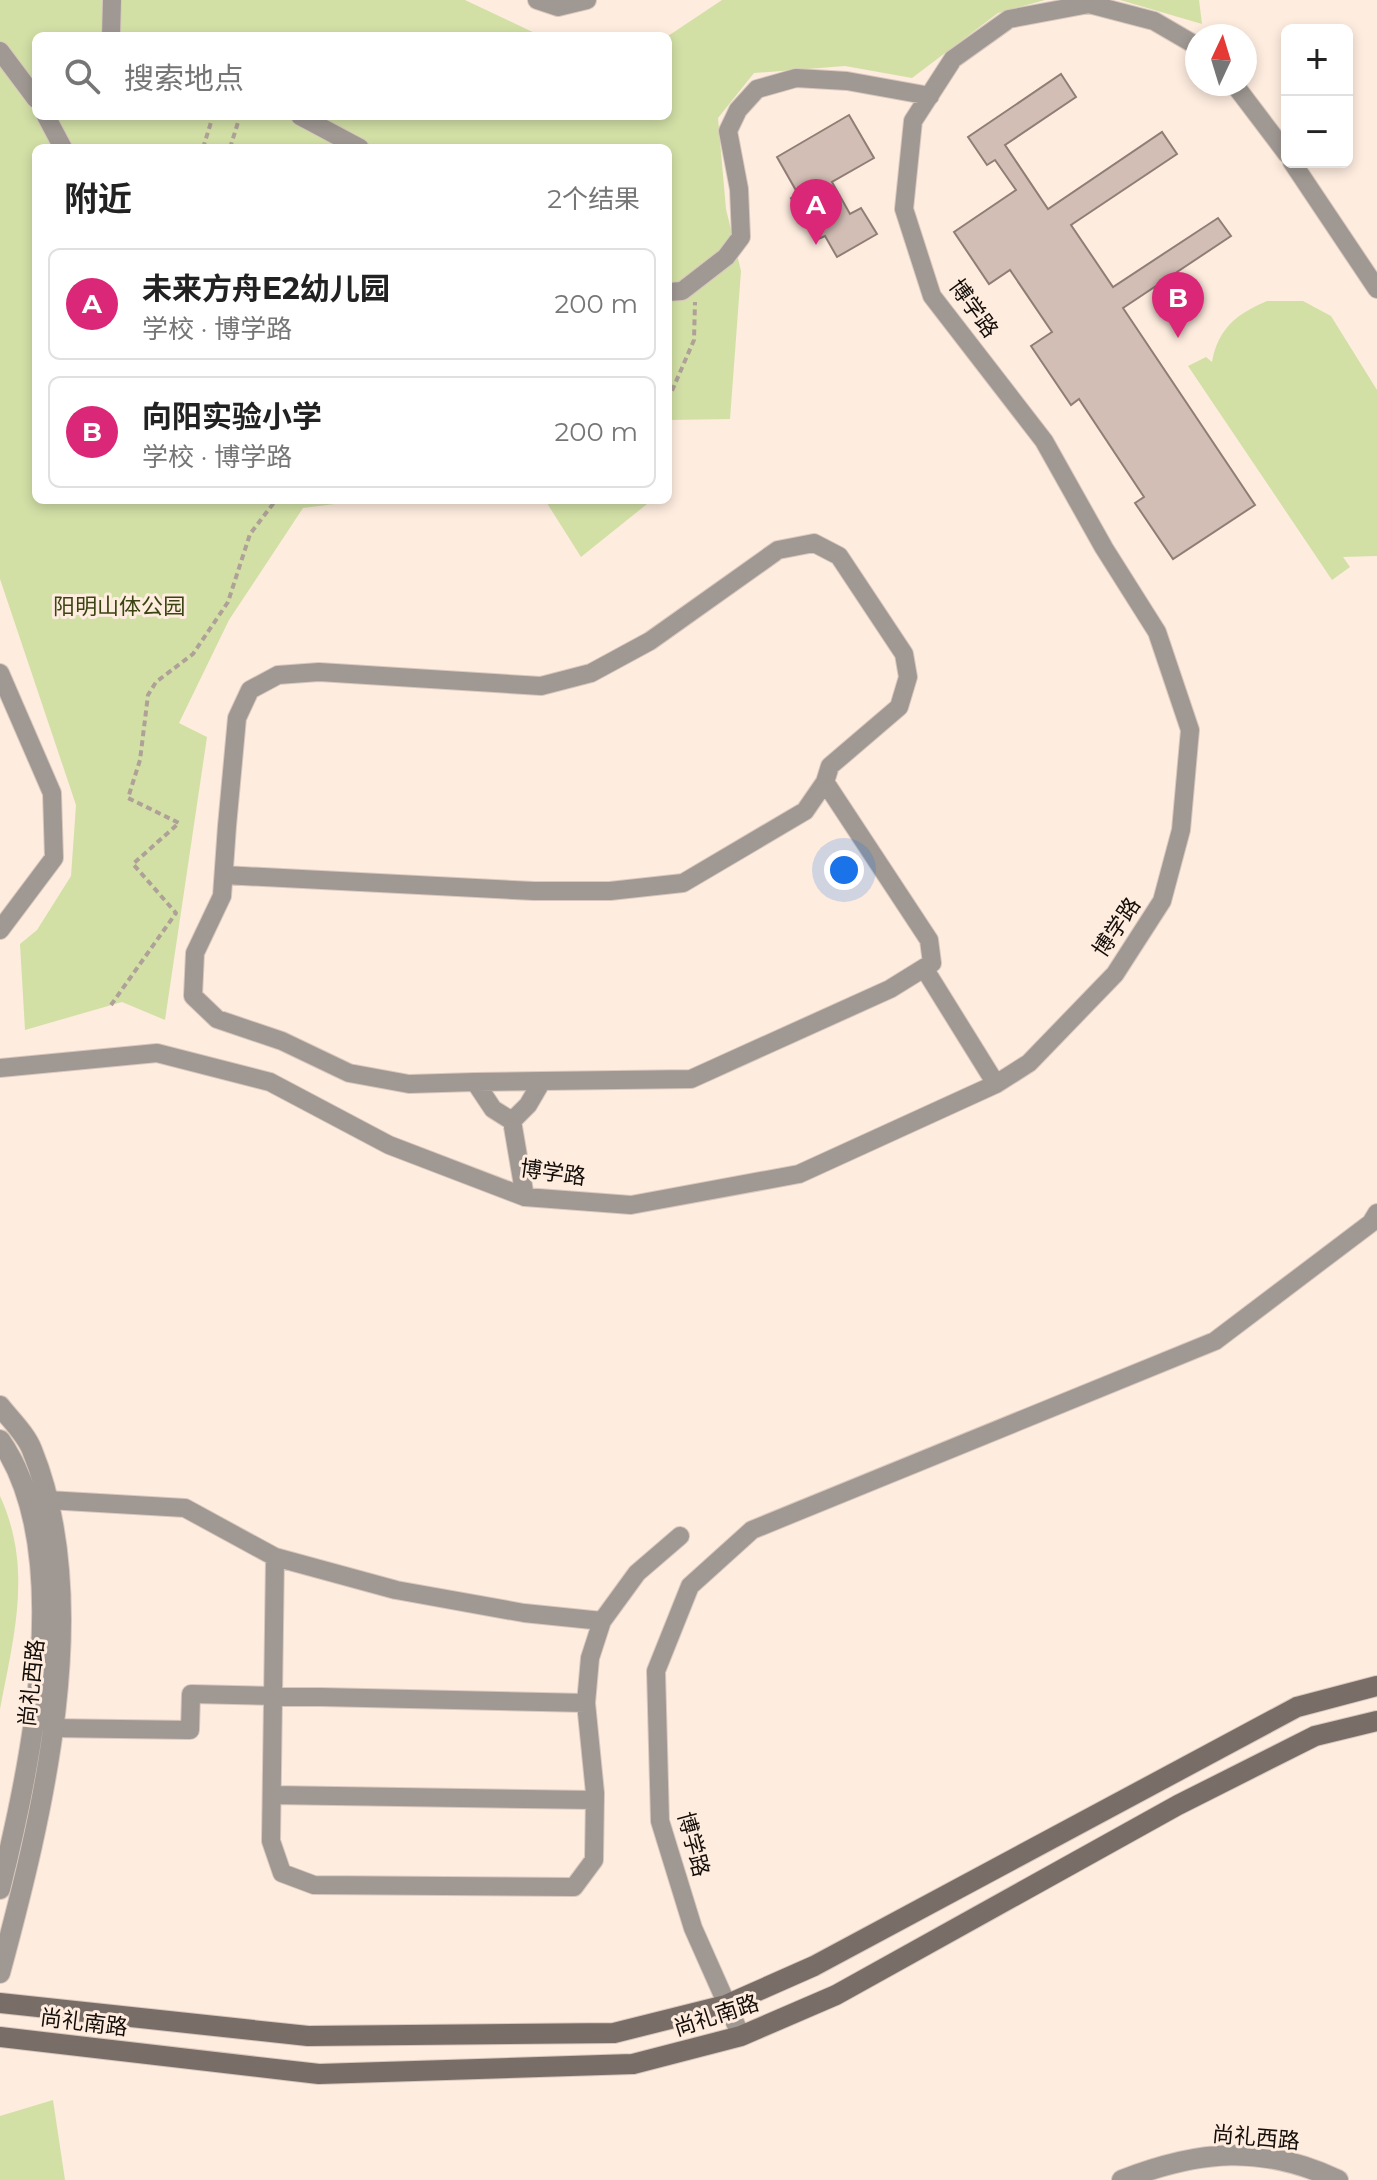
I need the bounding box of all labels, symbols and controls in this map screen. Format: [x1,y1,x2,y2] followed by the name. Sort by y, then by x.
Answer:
[1185,24,1257,96] north arrow
[1281,24,1353,168] map controls
[1281,24,1353,96] button: +
[32,32,672,120] search box
[60,54,104,98] icon: search
[124,60,244,97] text: 搜索地点
[1281,96,1353,168] button: −
[64,178,132,220] text: 附近
[790,179,842,245] pin: A
[547,183,640,215] text: 2个结果
[142,270,390,307] text: 未来方舟E2幼儿园
[1152,272,1204,338] pin: B
[943,274,1004,343] street label: 博学路
[82,288,102,320] text: A
[554,288,638,320] text: 200 m
[142,313,292,345] text: 学校 · 博学路
[142,398,322,435] text: 向阳实验小学
[82,416,102,448] text: B
[554,416,638,448] text: 200 m
[142,441,292,473] text: 学校 · 博学路
[53,593,185,620] park label: 阳明山体公园
[824,850,864,890] your location
[1087,892,1146,962] street label: 博学路
[518,1155,587,1190] street label: 博学路
[13,1638,50,1728] street label: 尚礼西路
[672,1809,715,1880] street label: 博学路
[670,1989,762,2042] street label: 尚礼南路
[39,2004,129,2041] street label: 尚礼南路
[1211,2120,1301,2155] street label: 尚礼西路

